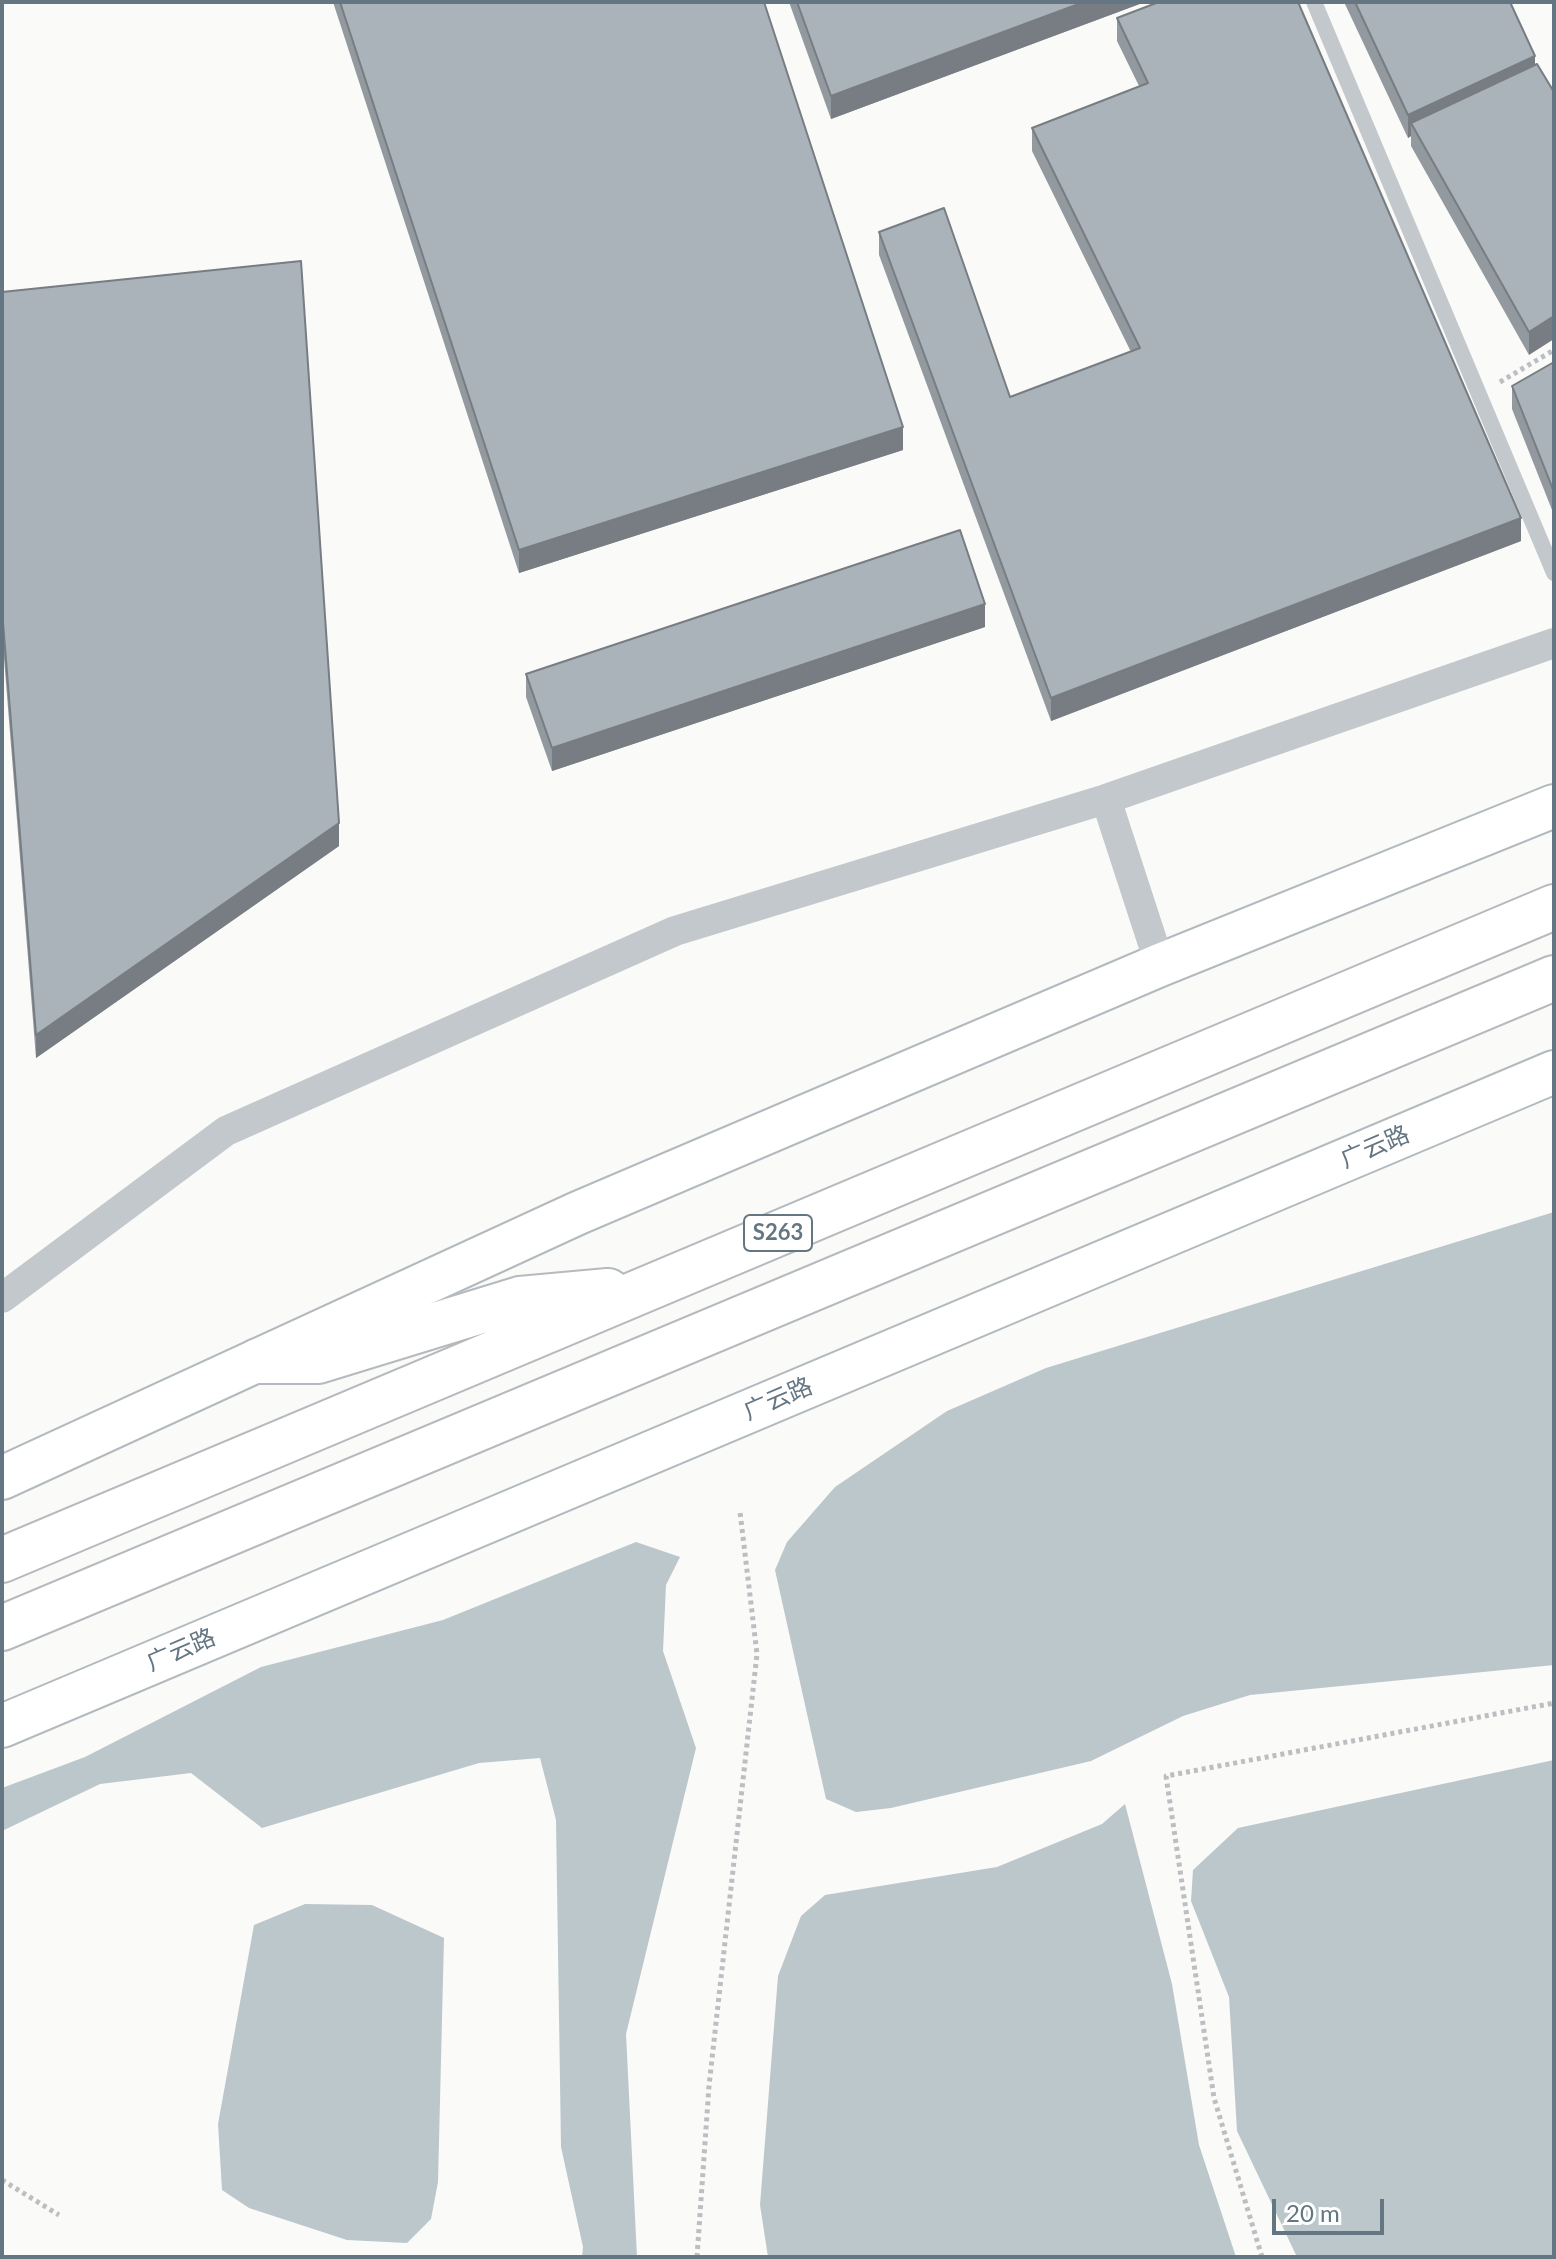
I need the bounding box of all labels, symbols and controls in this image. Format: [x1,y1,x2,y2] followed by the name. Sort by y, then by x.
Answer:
[1336,1120,1414,1174] street label: 广云路
[744,1215,812,1251] road number: S263
[739,1372,817,1426] street label: 广云路
[142,1623,220,1677] street label: 广云路
[1276,2183,1388,2233] scale bar
[1286,2198,1340,2227] text: 20 m

